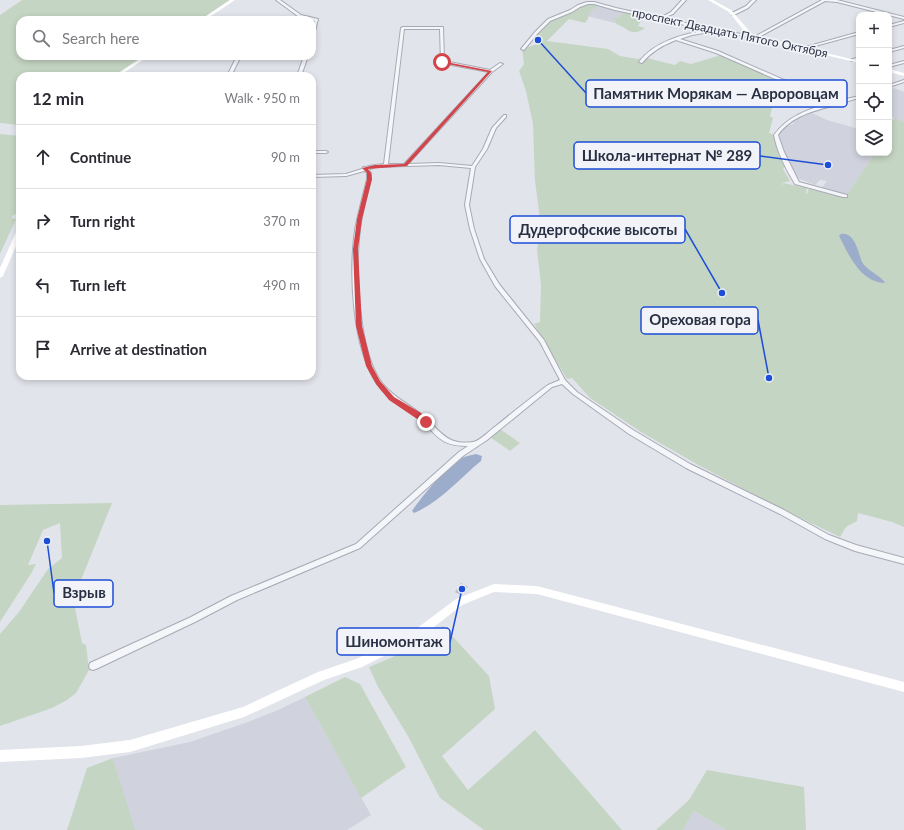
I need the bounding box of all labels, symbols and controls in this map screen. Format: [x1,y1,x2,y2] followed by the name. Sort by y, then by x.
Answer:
[631,4,829,61] street label: проспект Двадцать Пятого Октября
[856,12,892,156] map controls
[856,12,892,48] button: +
[16,16,316,60] search box
[30,27,52,49] icon: search
[62,29,139,47] text: Search here
[856,48,892,84] button: −
[433,53,451,71] route start
[586,80,847,107] callout: Памятник Морякам — Авроровцам
[593,84,839,102] text: Памятник Морякам — Авроровцам
[856,84,892,120] button: locate
[32,88,84,109] text: 12 min
[224,90,300,106] text: Walk · 950 m
[856,120,892,156] button: layers
[574,142,760,169] callout: Школа-интернат № 289
[32,146,54,168] icon: ahead
[582,146,752,164] text: Школа-интернат № 289
[70,148,131,166] text: Continue
[271,149,300,165] text: 90 m
[32,210,54,232] icon: right
[70,212,135,230] text: Turn right
[263,213,300,229] text: 370 m
[510,216,685,243] callout: Дудергофские высоты
[519,220,677,238] text: Дудергофские высоты
[32,274,54,296] icon: left
[70,276,126,294] text: Turn left
[263,277,300,293] text: 490 m
[641,307,758,334] callout: Ореховая гора
[649,310,751,328] text: Ореховая гора
[32,338,54,360] icon: arrive
[70,340,207,358] text: Arrive at destination
[417,413,435,431] route end
[54,580,113,607] callout: Взрыв
[62,583,106,601] text: Взрыв
[337,628,450,655] callout: Шиномонтаж
[345,632,443,650] text: Шиномонтаж

